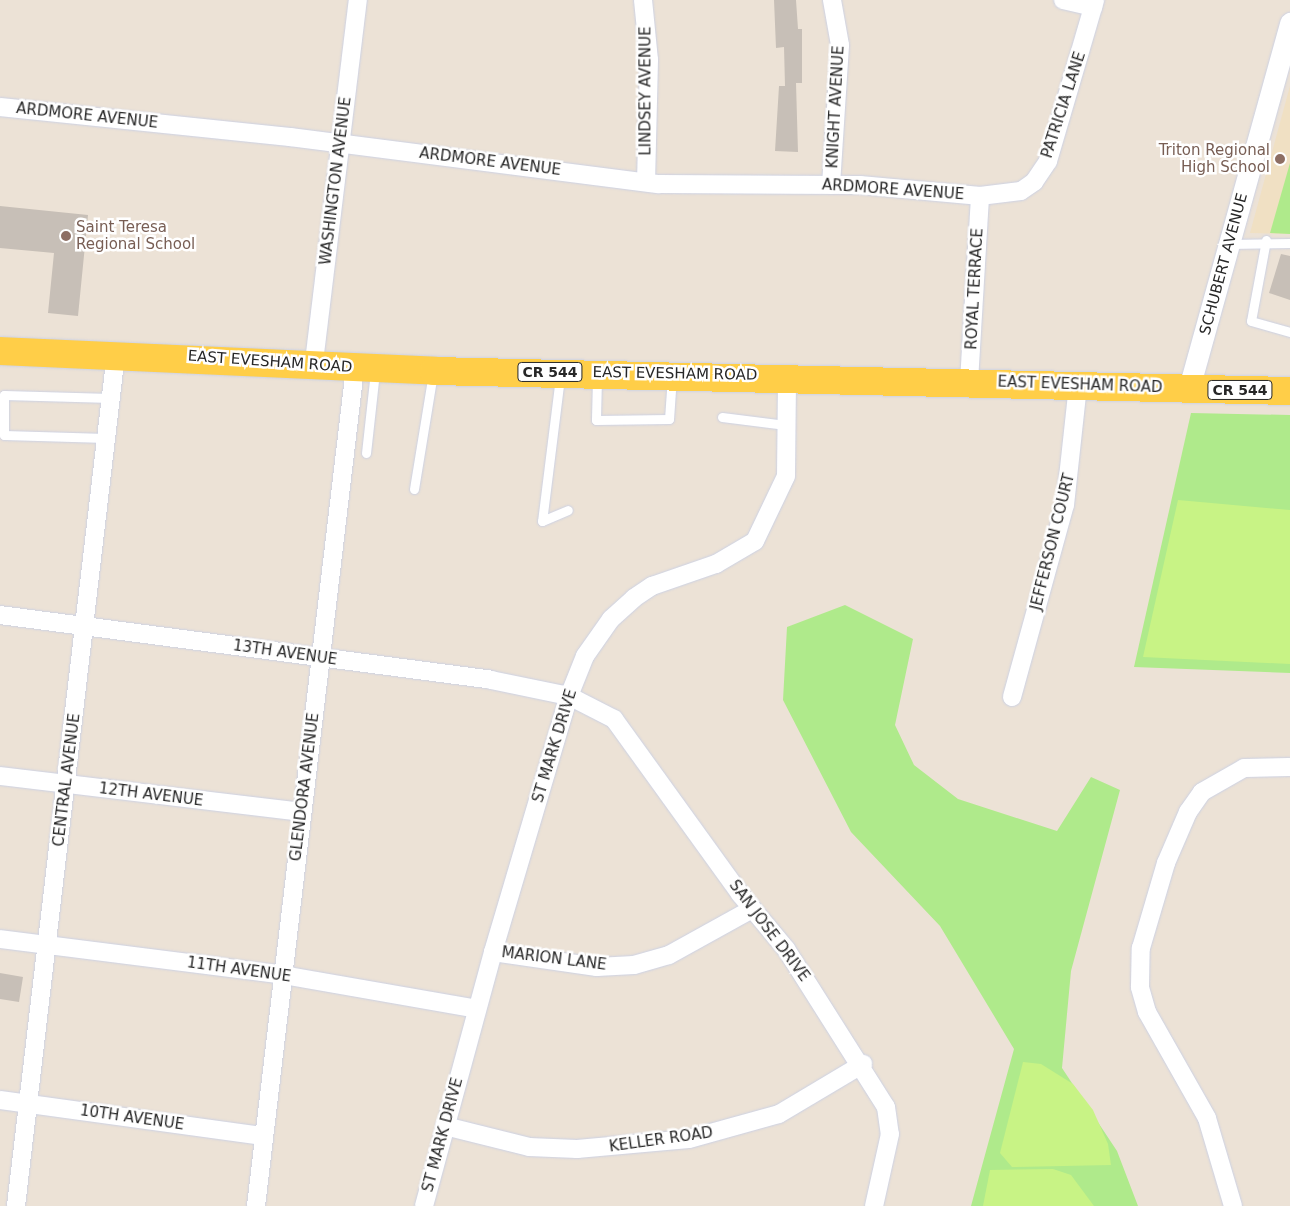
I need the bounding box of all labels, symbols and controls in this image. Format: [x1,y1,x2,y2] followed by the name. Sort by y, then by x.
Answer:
[637,26,655,156] street label: LINDSEY AVENUE
[824,45,848,169] street label: KNIGHT AVENUE
[1038,50,1090,160] street label: PATRICIA LANE
[317,96,355,266] street label: WASHINGTON AVENUE
[15,100,159,132] street label: ARDMORE AVENUE
[1159,141,1270,176] place label: Triton Regional High School
[418,144,562,180] street label: ARDMORE AVENUE
[1274,153,1286,165] marker: Triton Regional High School
[821,176,965,204] street label: ARDMORE AVENUE
[1196,191,1252,337] street label: SCHUBERT AVENUE
[76,218,195,253] place label: Saint Teresa Regional School
[963,228,987,350] street label: ROYAL TERRACE
[60,230,72,242] marker: Saint Teresa Regional School
[187,347,353,377] street label: EAST EVESHAM ROAD
[516,361,584,384] road number: CR 544
[592,364,758,384] street label: EAST EVESHAM ROAD
[997,373,1163,397] street label: EAST EVESHAM ROAD
[1206,378,1274,402] road number: CR 544
[1027,472,1079,612] street label: JEFFERSON COURT
[232,637,338,669] street label: 13TH AVENUE
[529,687,581,805] street label: ST MARK DRIVE
[50,712,84,848] street label: CENTRAL AVENUE
[287,712,323,862] street label: GLENDORA AVENUE
[98,780,204,810] street label: 12TH AVENUE
[725,877,813,985] street label: SAN JOSE DRIVE
[501,944,607,974] street label: MARION LANE
[186,954,292,986] street label: 11TH AVENUE
[419,1076,467,1194] street label: ST MARK DRIVE
[79,1102,185,1134] street label: 10TH AVENUE
[608,1124,714,1156] street label: KELLER ROAD

